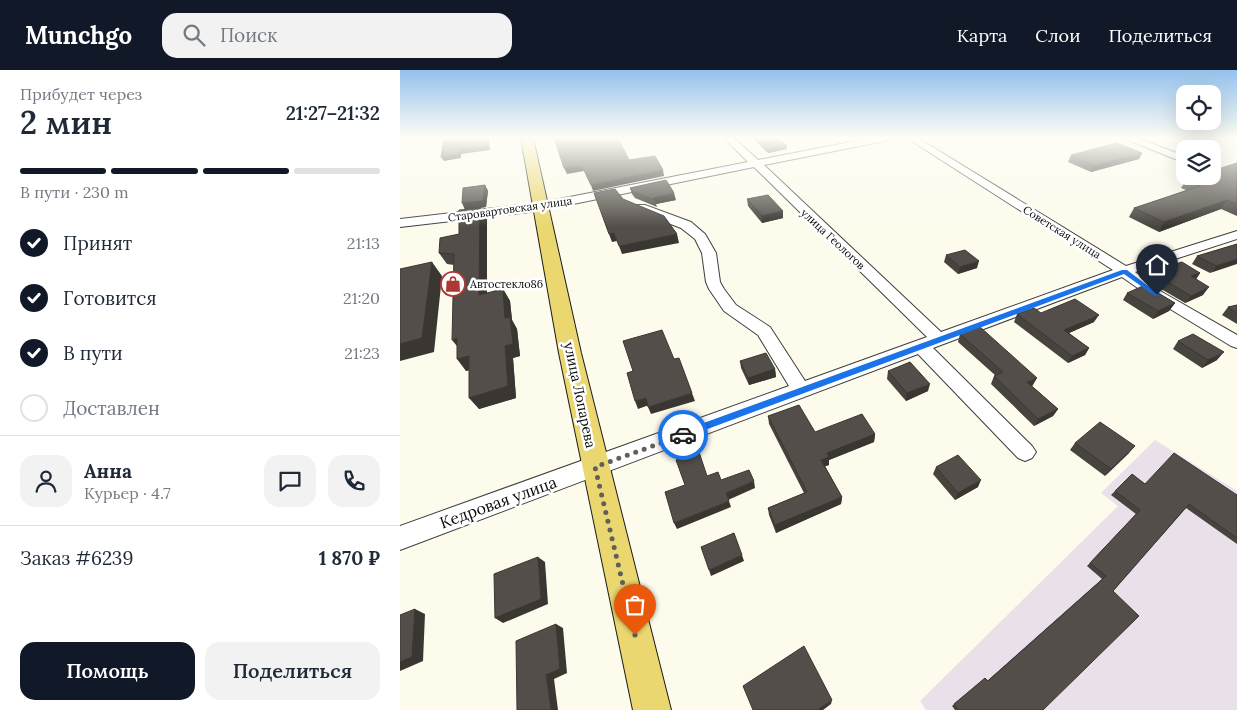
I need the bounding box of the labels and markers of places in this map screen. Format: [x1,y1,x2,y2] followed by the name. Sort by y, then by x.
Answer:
[1136,244,1178,295] pin
[440,271,466,297] shop icon: Автостекло86
[469,277,543,291] place label: Автостекло86
[614,584,656,635] pin

